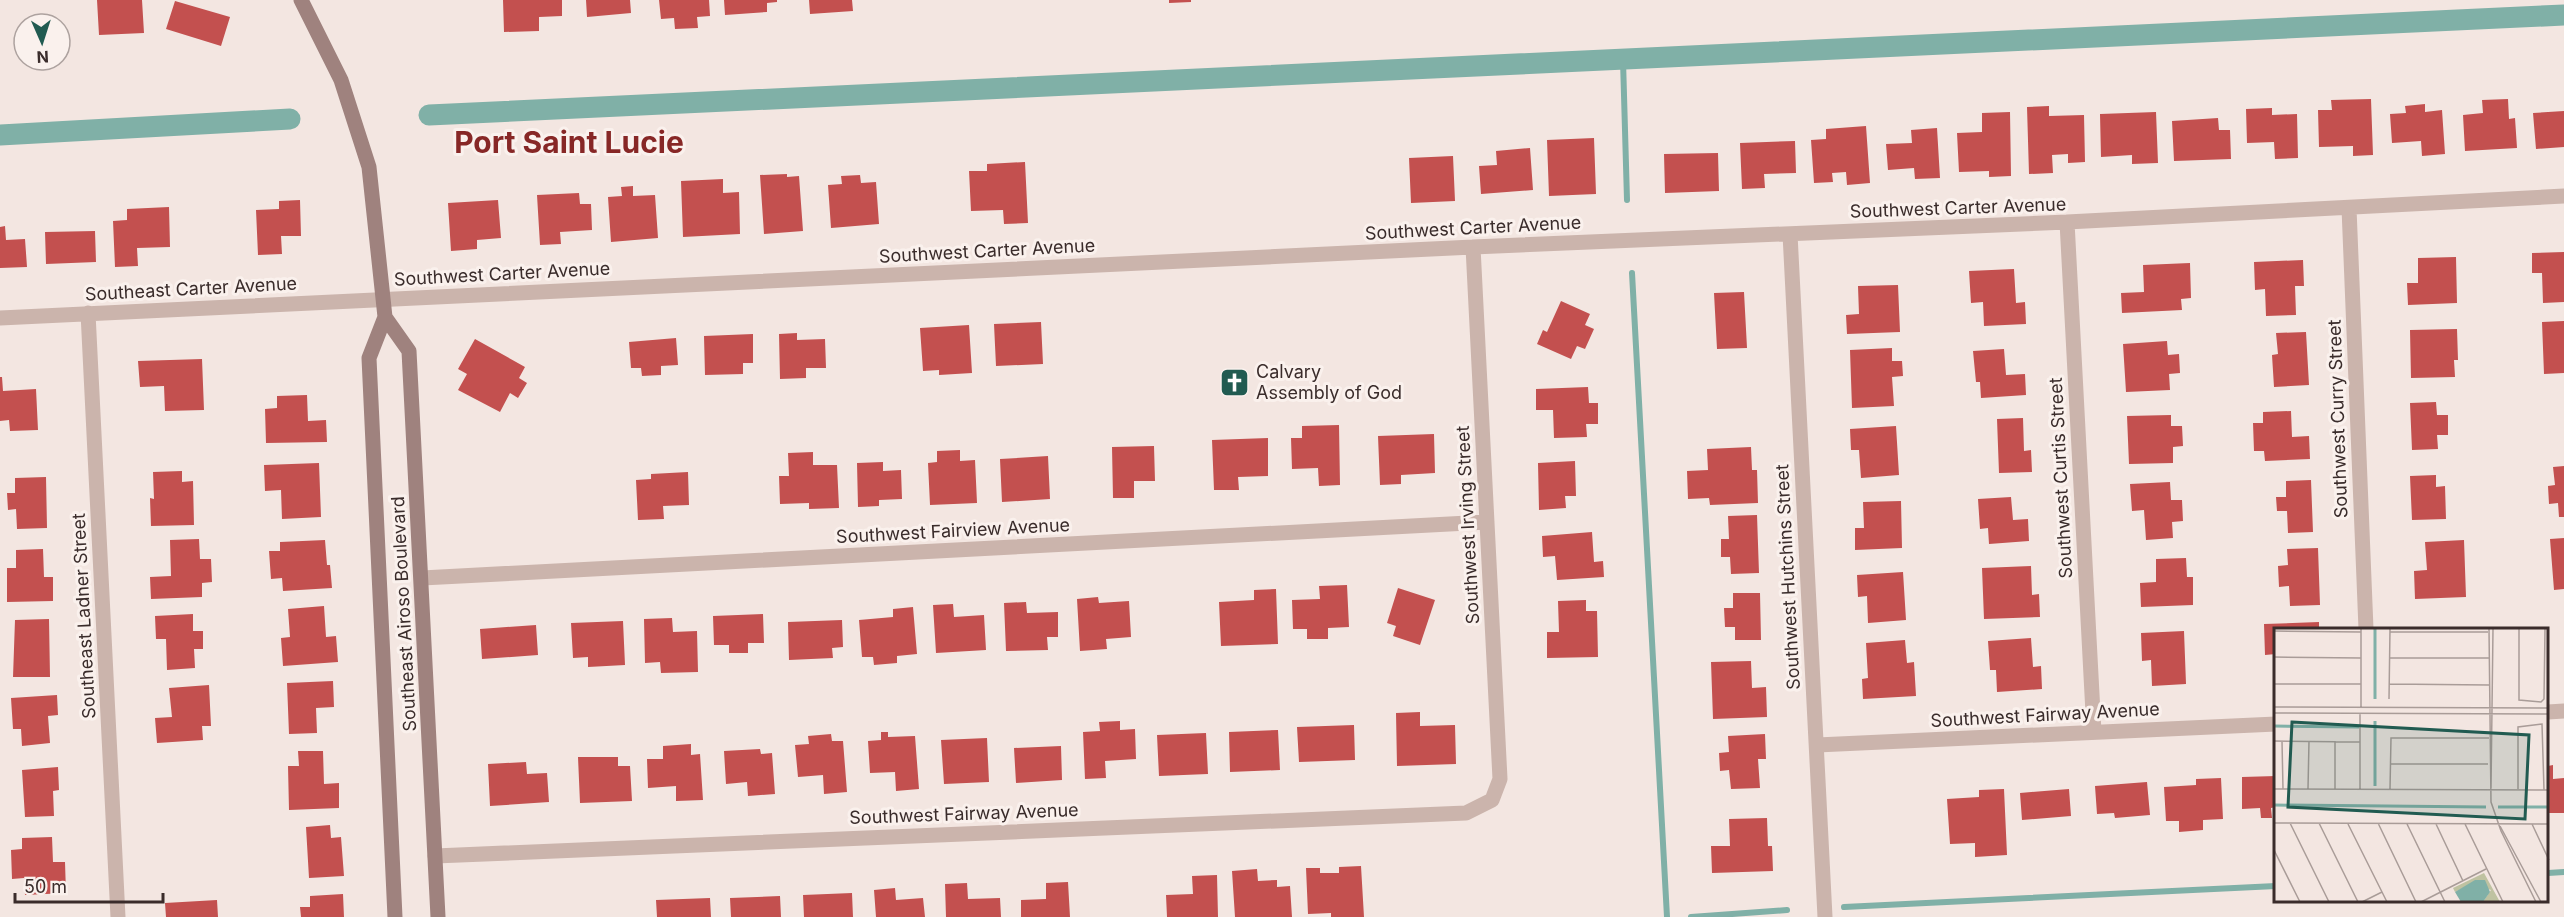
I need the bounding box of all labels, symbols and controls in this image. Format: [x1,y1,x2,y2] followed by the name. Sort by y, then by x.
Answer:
[12,12,72,72] north arrow
[36,47,49,67] text: N
[454,124,684,160] district label: Port Saint Lucie
[1849,193,2067,222] street label: Southwest Carter Avenue
[1364,211,1582,244] street label: Southwest Carter Avenue
[878,234,1096,267] street label: Southwest Carter Avenue
[393,257,611,290] street label: Southwest Carter Avenue
[84,272,298,305] street label: Southeast Carter Avenue
[2324,319,2351,519] street label: Southwest Curry Street
[1256,361,1402,403] place label: Calvary Assembly of God
[1219,366,1251,398] church icon: Calvary Assembly of God
[2045,377,2076,579] street label: Southwest Curtis Street
[1452,425,1483,625] street label: Southwest Irving Street
[1771,464,1804,690] street label: Southwest Hutchins Street
[387,496,420,732] street label: Southeast Airoso Boulevard
[68,513,99,719] street label: Southeast Ladner Street
[835,514,1070,547] street label: Southwest Fairview Avenue
[2274,628,2549,902] inset map
[1930,698,2160,731] street label: Southwest Fairway Avenue
[849,799,1079,828] street label: Southwest Fairway Avenue
[15,866,164,904] scale bar
[24,876,67,897] text: 50 m

